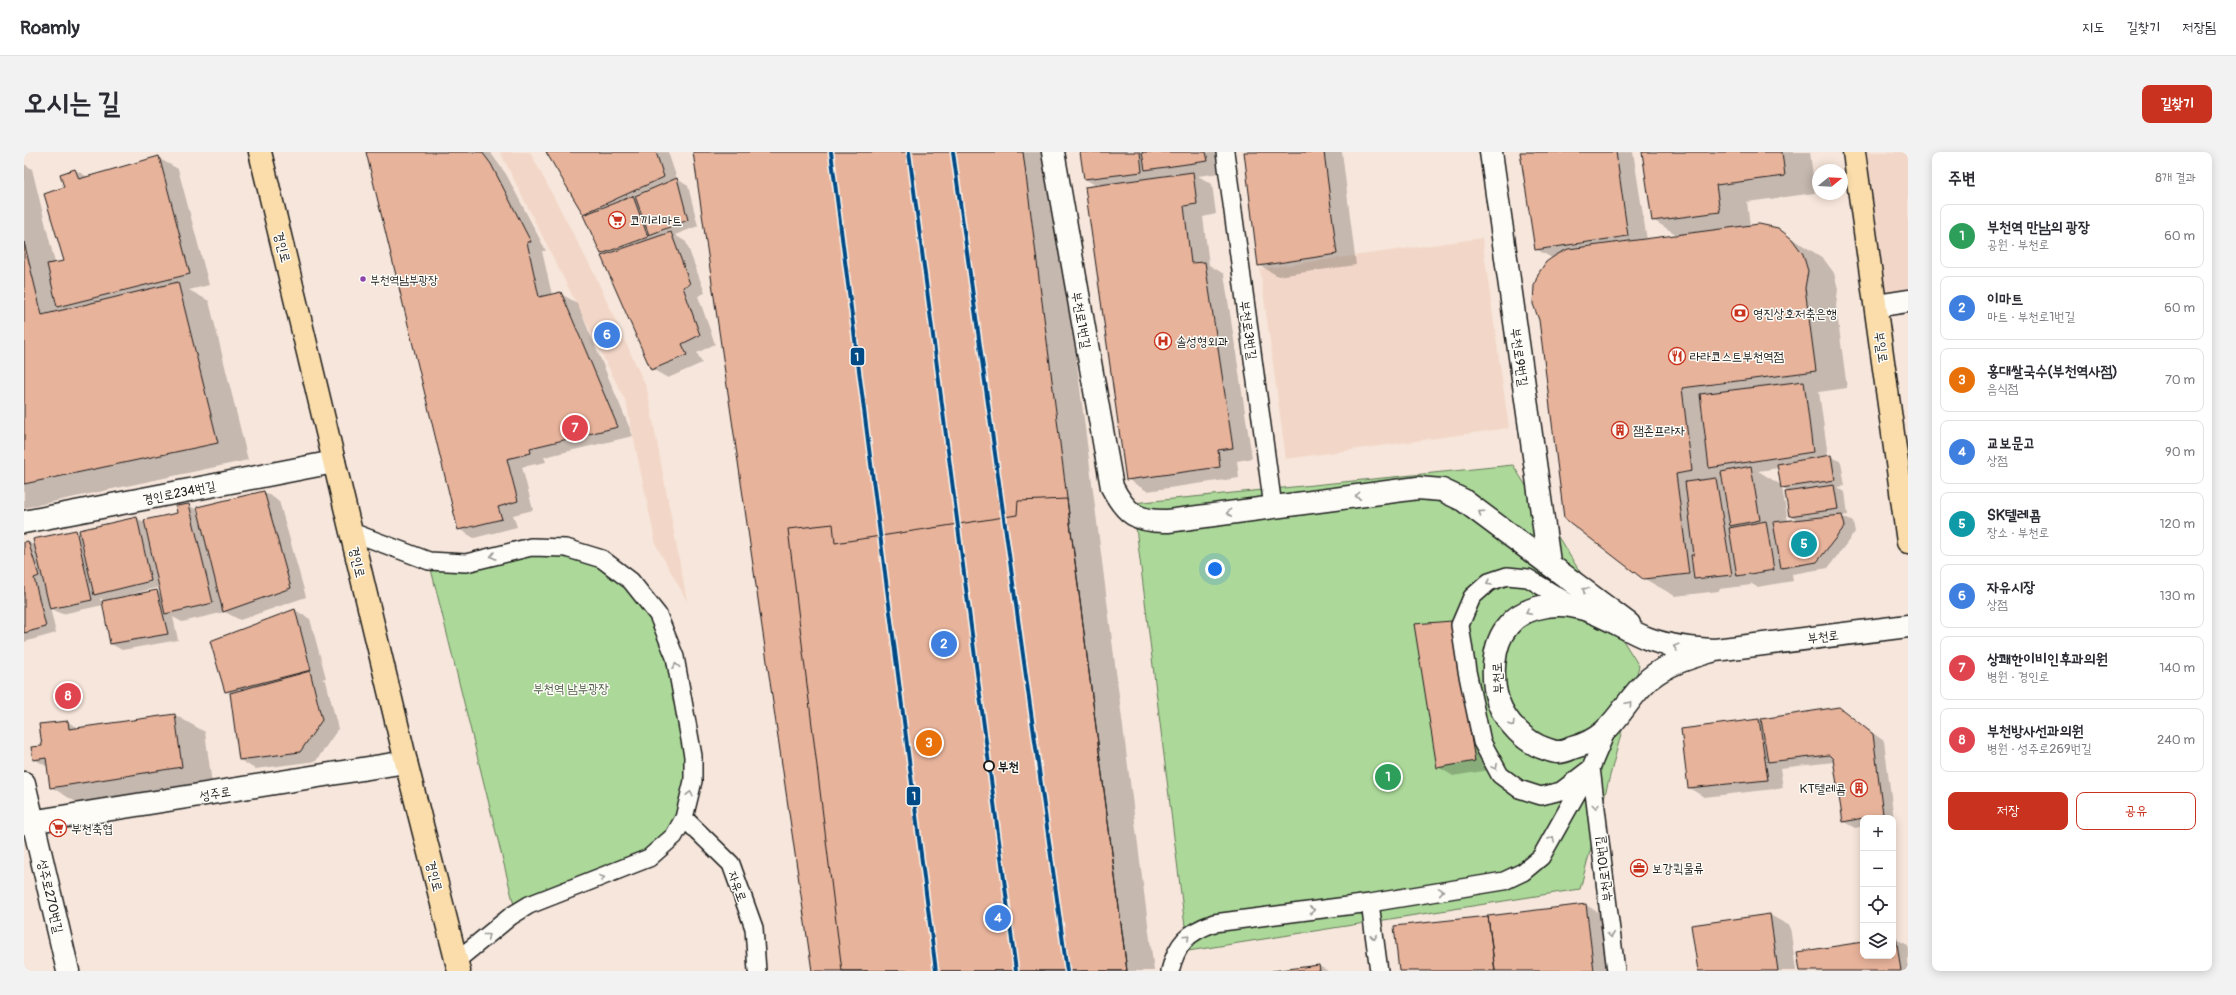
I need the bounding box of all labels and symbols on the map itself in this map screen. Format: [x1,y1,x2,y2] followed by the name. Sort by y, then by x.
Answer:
[1812,164,1848,200] north arrow
[607,210,627,230] supermarket icon: 코끼리마트
[630,213,682,229] place label: 코끼리마트
[270,230,294,264] street label: 경인로
[370,273,438,288] place label: 부천역남부광장
[358,274,368,284] marker: 부천역남부광장
[1068,291,1094,350] street label: 부천로1번길
[1236,300,1260,361] street label: 부천로3번길
[1730,303,1750,323] bank icon: 영진상호저축은행
[1753,306,1837,322] place label: 영진상호저축은행
[594,320,620,350] pin: 6
[1507,327,1531,387] street label: 부천로9번길
[1871,330,1891,364] street label: 부일로
[1153,331,1173,351] hospital icon: 솔성형외과
[1176,334,1228,350] place label: 솔성형외과
[1667,346,1687,366] restaurant icon: 라라코스트부천역점
[850,347,865,366] line badge: 1
[1690,349,1784,365] place label: 라라코스트부천역점
[855,351,859,364] text: 1
[562,413,588,443] pin: 7
[1610,420,1630,440] building icon: 잼존프라자
[1633,423,1685,439] place label: 잼존프라자
[141,478,217,508] street label: 경인로234번길
[1355,491,1361,500] one-way arrow
[1226,508,1232,517] one-way arrow
[1478,510,1485,517] one-way arrow
[1791,529,1817,559] pin: 5
[346,545,368,579] street label: 경인로
[490,552,497,560] one-way arrow
[1205,559,1225,579] your location
[1486,579,1493,586] one-way arrow
[1583,588,1590,595] one-way arrow
[1524,607,1532,615] one-way arrow
[1807,627,1840,647] street label: 부천로
[931,629,957,659] pin: 2
[1673,643,1679,651] one-way arrow
[1489,662,1507,694] street label: 부천로
[673,663,681,669] one-way arrow
[55,681,81,711] pin: 8
[533,681,609,697] park label: 부천역 남부광장
[1624,701,1631,708] one-way arrow
[1508,720,1515,727] one-way arrow
[916,728,942,758] pin: 3
[998,759,1019,775] place label: 부천
[983,760,995,772] marker: 부천
[1375,762,1401,792] pin: 1
[1491,763,1498,770] one-way arrow
[1849,778,1869,798] building icon: KT텔레콤
[1800,781,1846,797] place label: KT텔레콤
[198,784,232,804] street label: 성주로
[906,786,921,806] line badge: 1
[912,790,916,803] text: 1
[685,791,693,798] one-way arrow
[1591,803,1600,809] one-way arrow
[48,818,68,838] supermarket icon: 부천축협
[71,821,113,837] place label: 부천축협
[1547,835,1554,843] one-way arrow
[1592,835,1616,903] street label: 부천로10번길
[34,858,66,935] street label: 성주로270번길
[1629,858,1649,878] office icon: 보강퀵물류
[422,859,446,893] street label: 경인로
[1652,861,1704,877] place label: 보강퀵물류
[724,869,750,904] street label: 자유로
[598,874,605,883] one-way arrow
[1438,887,1444,896] one-way arrow
[985,903,1011,933] pin: 4
[1309,906,1315,915] one-way arrow
[1606,932,1615,938] one-way arrow
[482,934,489,941] one-way arrow
[1182,934,1190,942] one-way arrow
[1369,934,1378,940] one-way arrow

